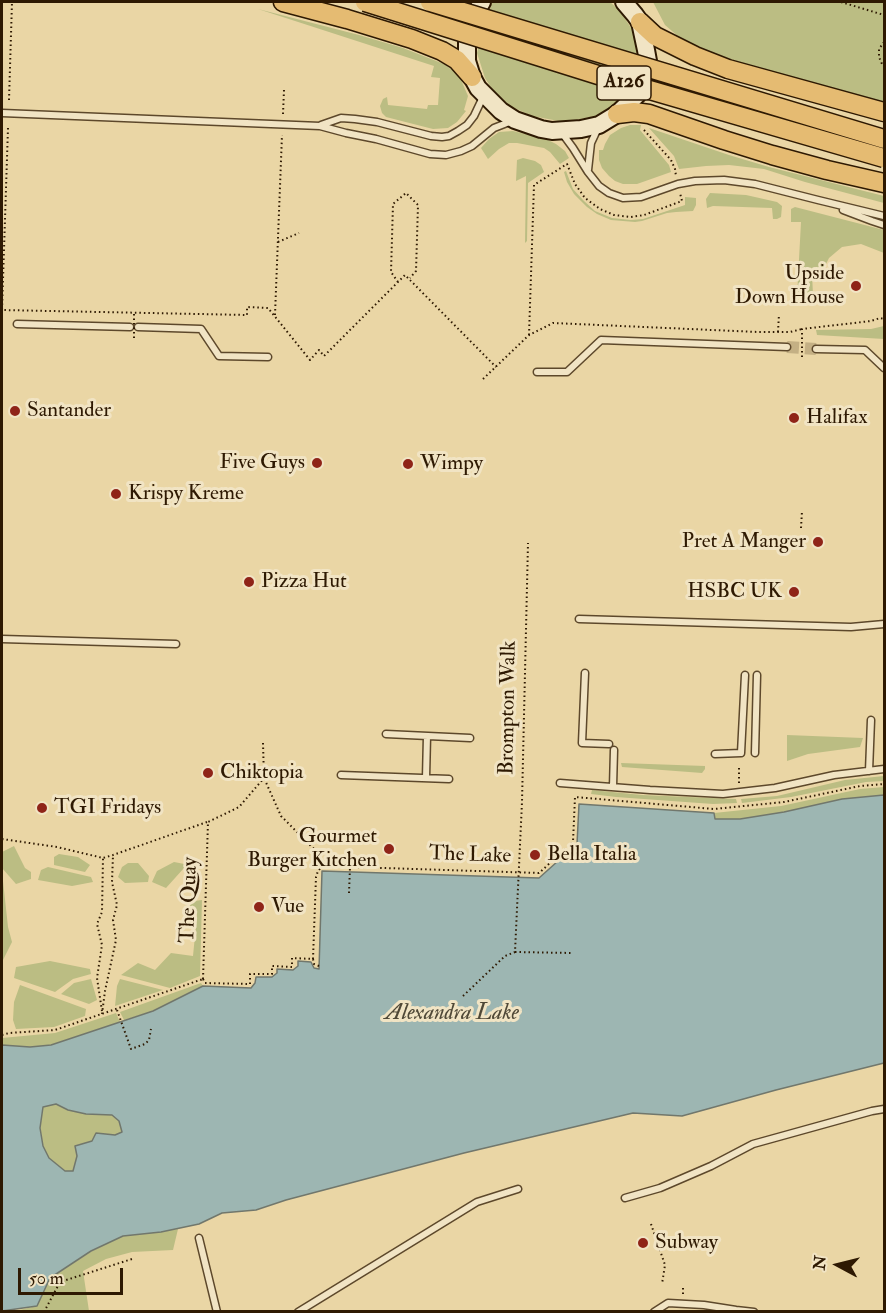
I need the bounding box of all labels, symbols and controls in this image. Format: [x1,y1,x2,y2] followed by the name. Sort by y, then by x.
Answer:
[597,66,651,100] road number: A126
[735,261,844,311] place label: Upside Down House
[849,279,863,293] marker: Upside Down House
[27,398,111,424] place label: Santander
[8,404,22,418] marker: Santander
[806,405,868,431] place label: Halifax
[787,411,801,425] marker: Halifax
[219,450,305,476] place label: Five Guys
[420,451,483,477] place label: Wimpy
[310,456,324,470] marker: Five Guys
[401,457,415,471] marker: Wimpy
[128,481,244,507] place label: Krispy Kreme
[109,487,123,501] marker: Krispy Kreme
[682,529,806,555] place label: Pret A Manger
[811,535,825,549] marker: Pret A Manger
[261,569,347,595] place label: Pizza Hut
[242,575,256,589] marker: Pizza Hut
[687,579,782,605] place label: HSBC UK
[787,585,801,599] marker: HSBC UK
[495,641,523,775] street label: Brompton Walk
[220,760,303,786] place label: Chiktopia
[201,766,215,780] marker: Chiktopia
[54,795,161,821] place label: TGI Fridays
[35,801,49,815] marker: TGI Fridays
[247,824,377,874] place label: Gourmet Burger Kitchen
[382,842,396,856] marker: Gourmet Burger Kitchen
[429,842,511,870] street label: The Lake
[547,842,637,868] place label: Bella Italia
[528,848,542,862] marker: Bella Italia
[176,857,204,943] street label: The Quay
[271,894,304,920] place label: Vue
[252,900,266,914] marker: Vue
[385,1001,519,1027] water label: Alexandra Lake
[655,1230,718,1256] place label: Subway
[808,1235,868,1295] north arrow
[636,1236,650,1250] marker: Subway
[809,1254,831,1271] text: N
[21,1256,126,1294] scale bar
[29,1267,64,1290] text: 50 m

